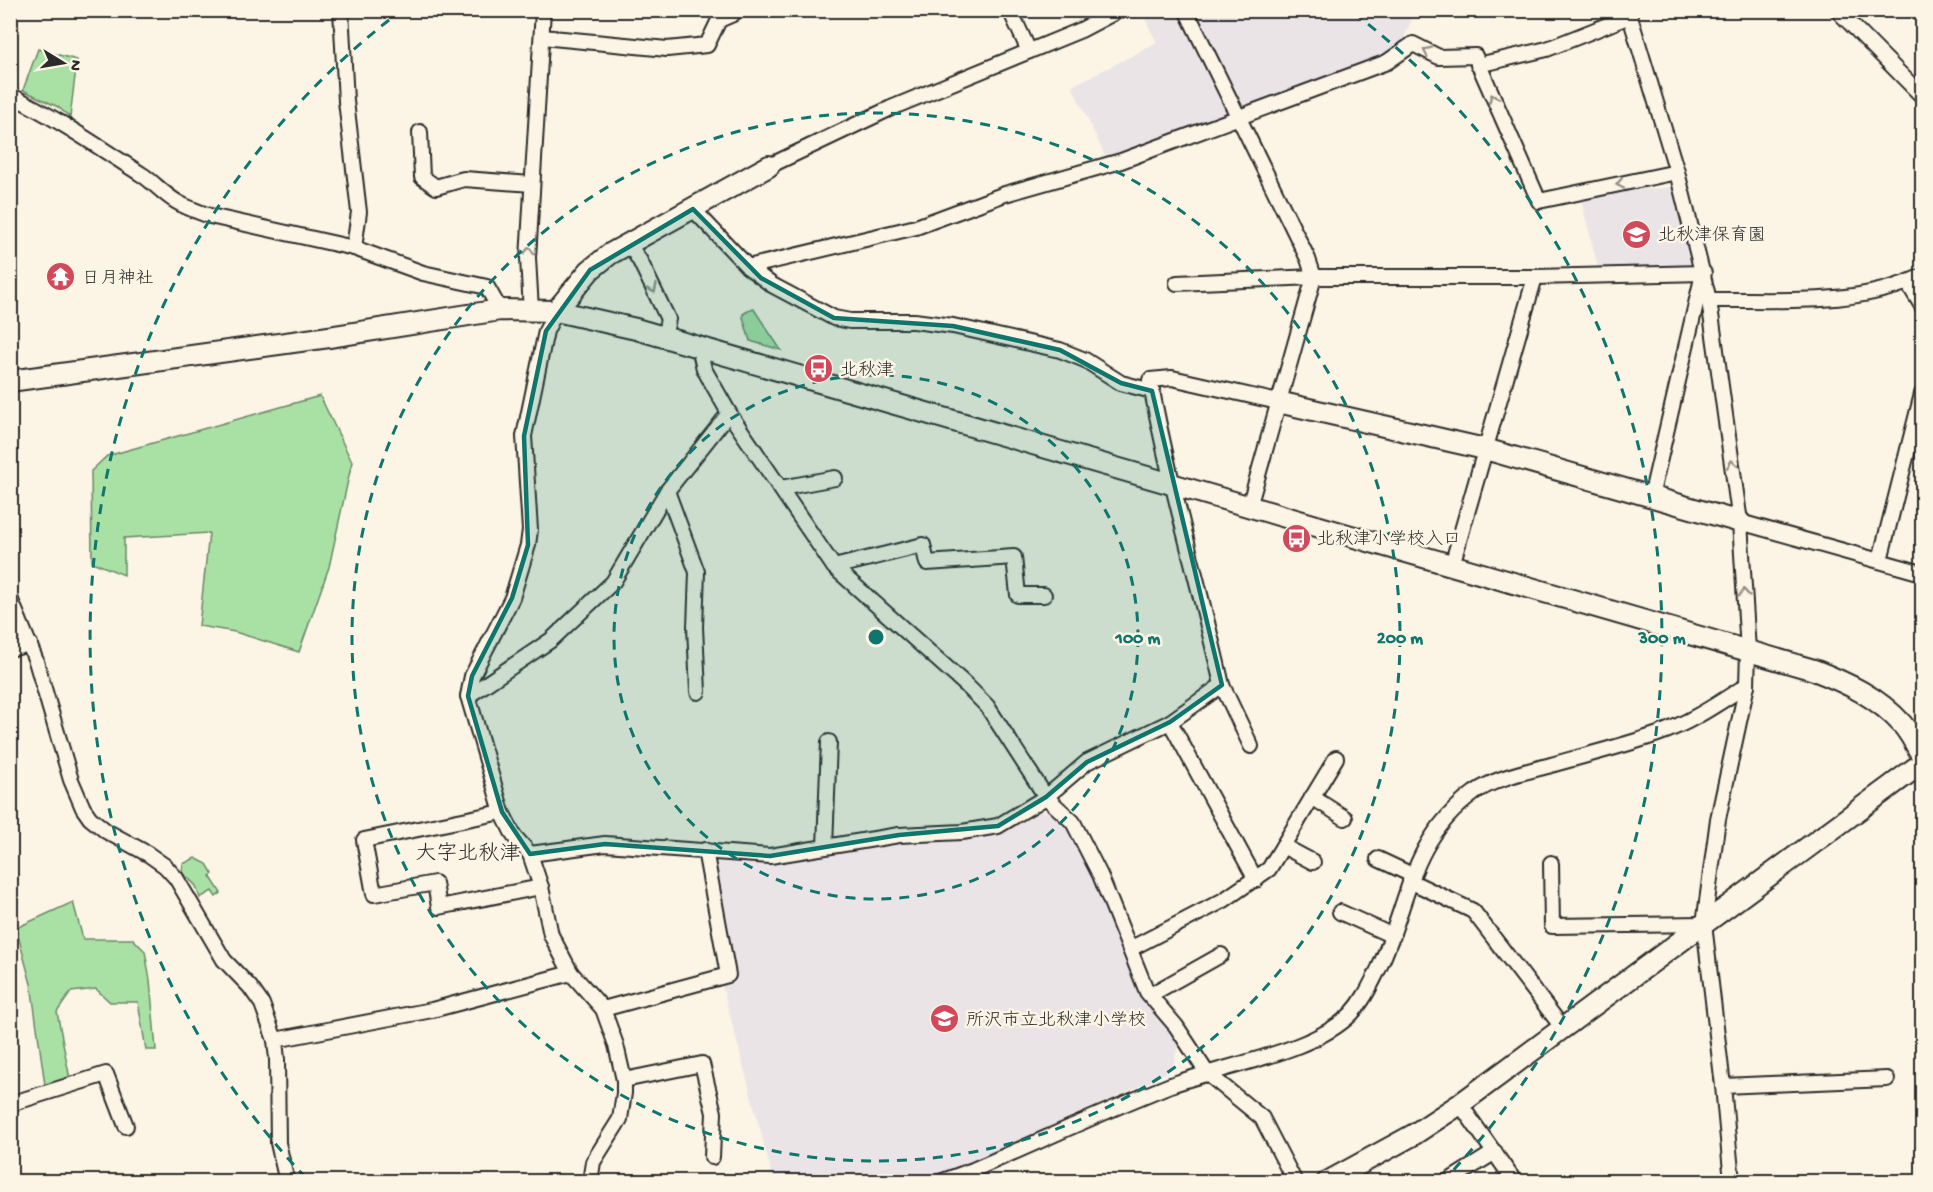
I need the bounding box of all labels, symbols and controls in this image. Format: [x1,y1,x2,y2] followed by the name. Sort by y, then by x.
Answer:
[33,33,93,93] north arrow
[1423,47,1434,58] one-way arrow
[64,58,85,73] text: N
[1488,94,1500,105] one-way arrow
[1615,177,1625,190] one-way arrow
[1621,218,1653,250] school or university icon: 北秋津保育園
[1658,225,1766,247] place label: 北秋津保育園
[522,247,535,256] one-way arrow
[45,261,77,293] temple icon: 日月神社
[82,268,154,290] place label: 日月神社
[646,283,658,294] one-way arrow
[803,353,835,385] bus stop icon: 北秋津
[840,360,894,382] place label: 北秋津
[1726,459,1738,468] one-way arrow
[1280,522,1312,554] bus stop icon: 北秋津小学校入口
[1317,529,1461,551] place label: 北秋津小学校入口
[1738,589,1751,598] one-way arrow
[866,627,886,647] centre of rings
[1115,629,1161,650] text: 100 m
[1377,629,1423,650] text: 200 m
[1638,629,1686,650] text: 300 m
[416,842,521,868] district label: 大字北秋津
[929,1003,961,1035] school or university icon: 所沢市立北秋津小学校
[966,1010,1146,1032] place label: 所沢市立北秋津小学校

